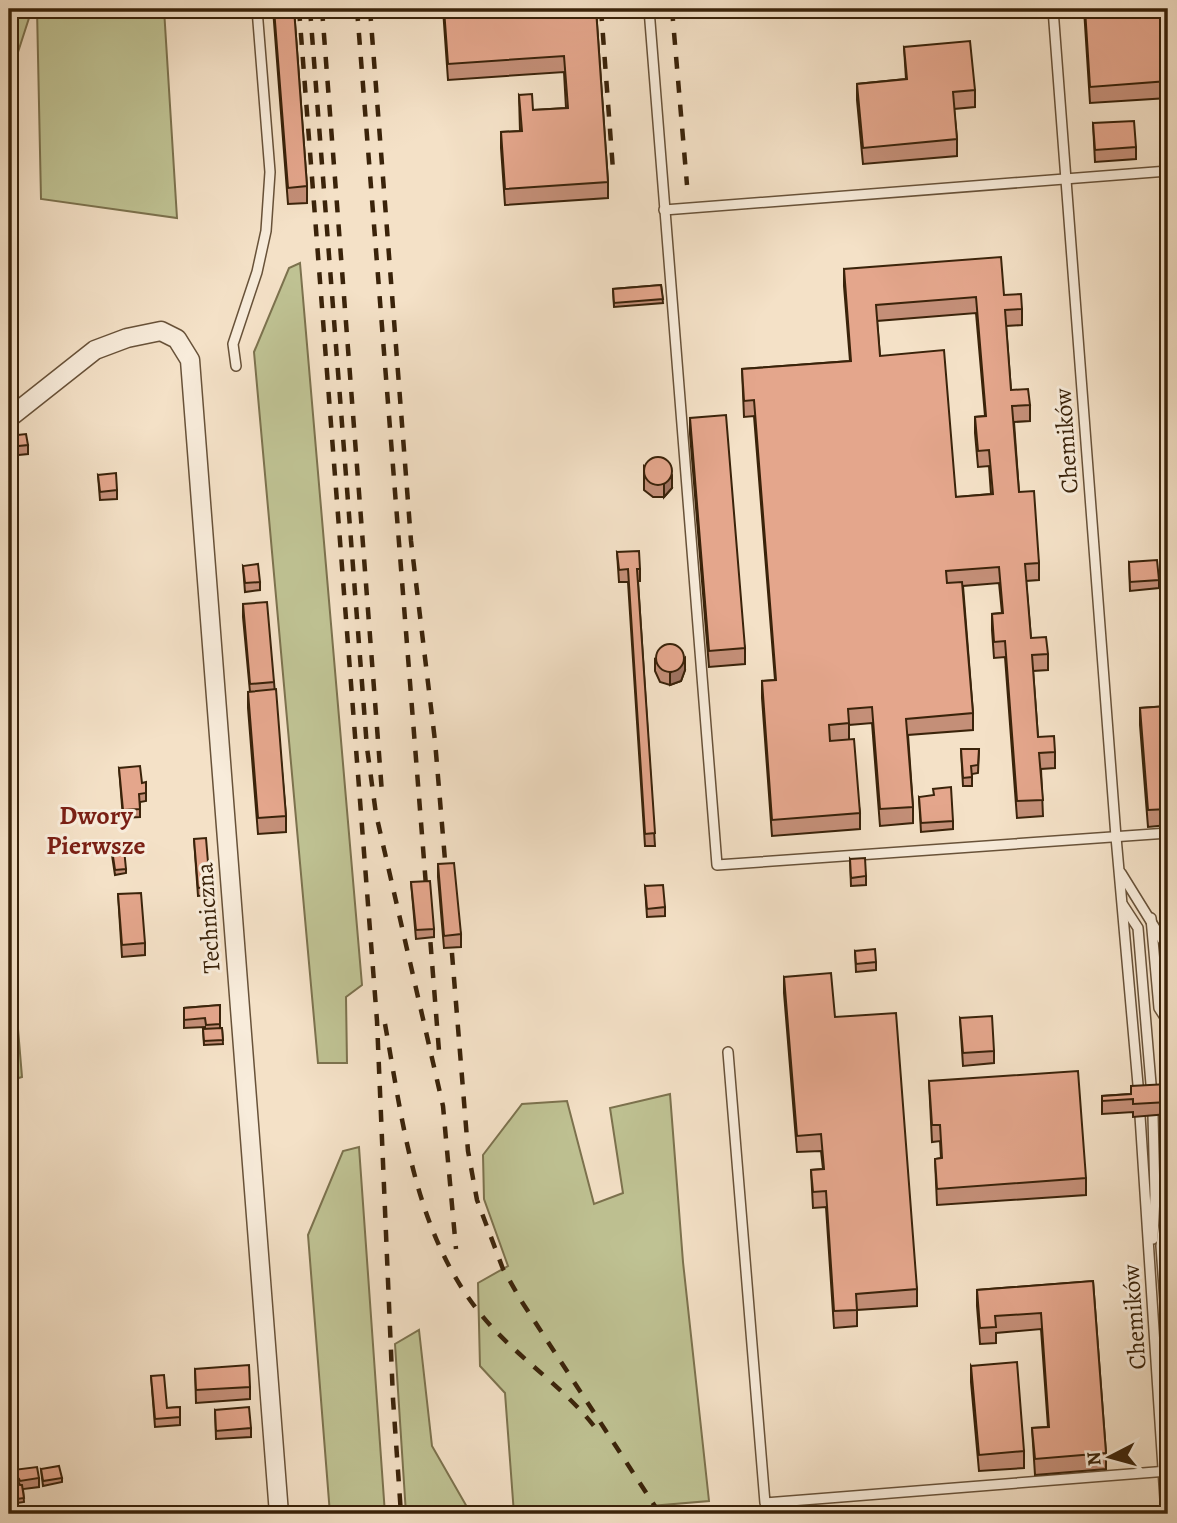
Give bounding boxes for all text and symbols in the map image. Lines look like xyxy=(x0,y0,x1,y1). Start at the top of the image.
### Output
street label: Chemików xyxy=(1046,387,1086,495)
district label: Dwory Pierwsze xyxy=(46,798,146,863)
street label: Techniczna xyxy=(188,861,228,974)
street label: Chemików xyxy=(1114,1263,1154,1371)
north arrow xyxy=(1076,1422,1146,1492)
text: N xyxy=(1080,1450,1108,1467)

